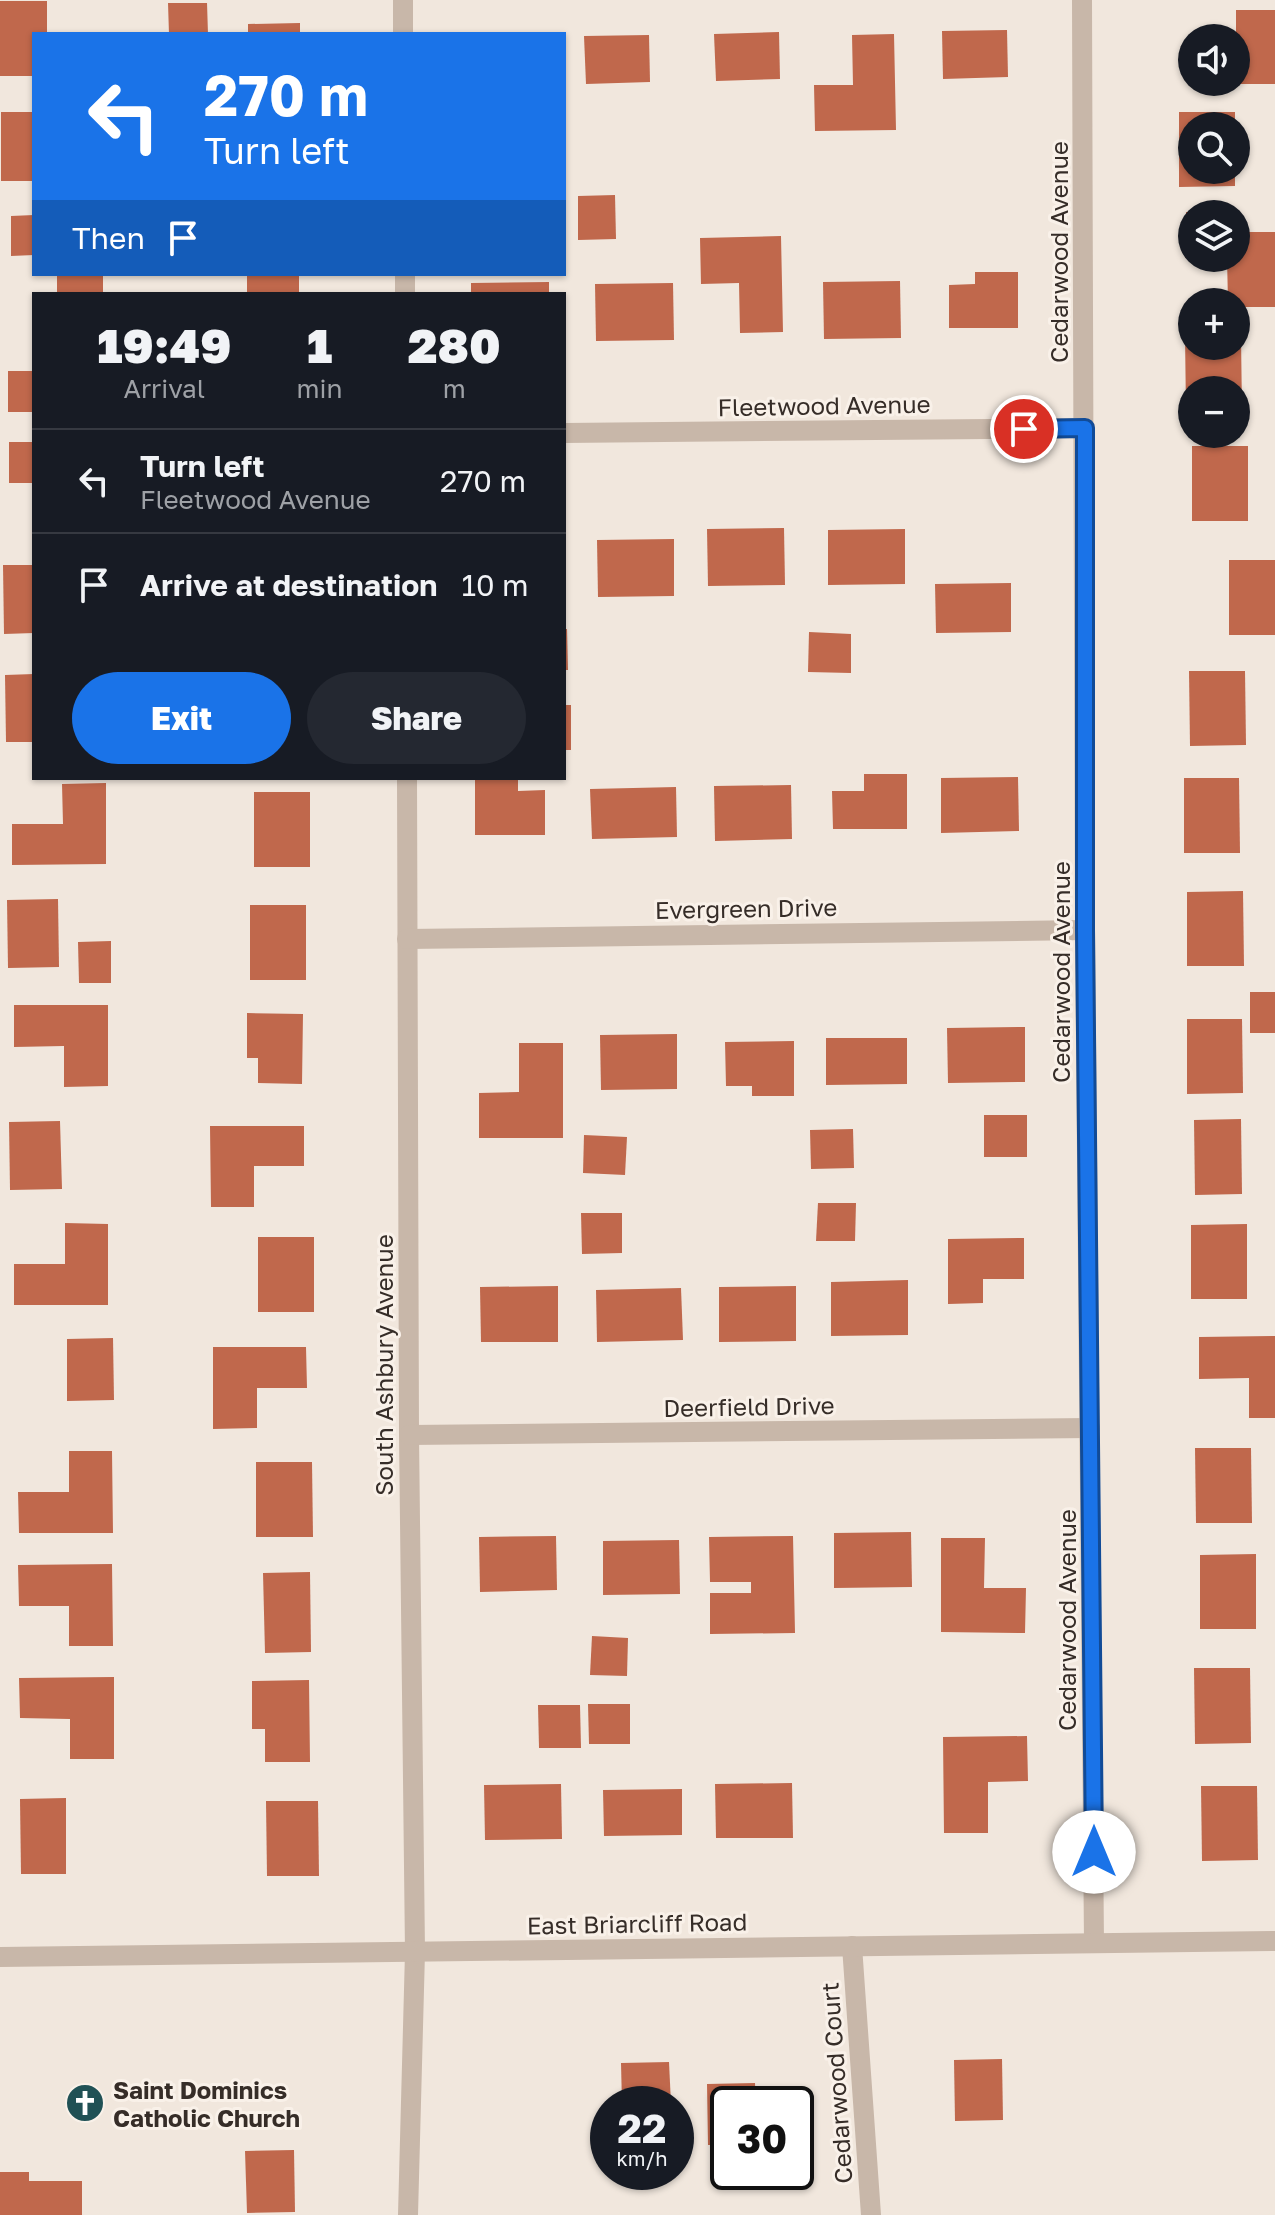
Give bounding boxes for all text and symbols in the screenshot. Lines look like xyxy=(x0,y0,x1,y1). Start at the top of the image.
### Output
map controls xyxy=(1178,24,1250,448)
button: sound xyxy=(1178,24,1250,96)
text: 270 m xyxy=(204,61,368,128)
icon: left xyxy=(72,64,176,168)
button: search xyxy=(1178,112,1250,184)
text: Turn left xyxy=(204,129,350,172)
street label: Cedarwood Avenue xyxy=(1044,141,1073,363)
button: layers xyxy=(1178,200,1250,272)
icon: arrive xyxy=(161,216,205,260)
text: Then xyxy=(72,220,145,256)
button: + xyxy=(1178,288,1250,360)
text: 19:49 xyxy=(97,316,231,374)
text: 1 xyxy=(307,316,332,374)
text: 280 xyxy=(408,316,501,374)
text: Arrival xyxy=(124,373,205,404)
text: min xyxy=(297,373,343,404)
text: m xyxy=(443,373,466,404)
button: − xyxy=(1178,376,1250,448)
street label: Fleetwood Avenue xyxy=(717,389,931,421)
pin xyxy=(990,395,1058,463)
icon: arrive xyxy=(1002,407,1046,451)
text: Turn left xyxy=(140,448,265,484)
icon: left xyxy=(72,459,116,503)
text: 270 m xyxy=(440,463,526,499)
text: Fleetwood Avenue xyxy=(140,484,371,515)
icon: arrive xyxy=(72,563,116,607)
text: Arrive at destination xyxy=(140,567,437,603)
text: 10 m xyxy=(461,567,529,603)
button: Exit xyxy=(72,672,291,764)
button: Share xyxy=(307,672,526,764)
street label: Cedarwood Avenue xyxy=(1046,861,1075,1083)
street label: Evergreen Drive xyxy=(655,892,837,924)
street label: South Ashbury Avenue xyxy=(369,1234,398,1496)
street label: Deerfield Drive xyxy=(663,1390,835,1422)
street label: Cedarwood Avenue xyxy=(1052,1509,1081,1731)
position arrow xyxy=(1052,1810,1136,1894)
street label: East Briarcliff Road xyxy=(526,1907,748,1939)
street label: Cedarwood Court xyxy=(814,1981,858,2185)
place label: Saint Dominics Catholic Church xyxy=(113,2075,300,2132)
church icon: Saint Dominics Catholic Church xyxy=(64,2082,106,2124)
speed limit sign: 30 xyxy=(710,2086,814,2190)
text: 22 xyxy=(618,2104,666,2152)
text: km/h xyxy=(617,2146,667,2170)

